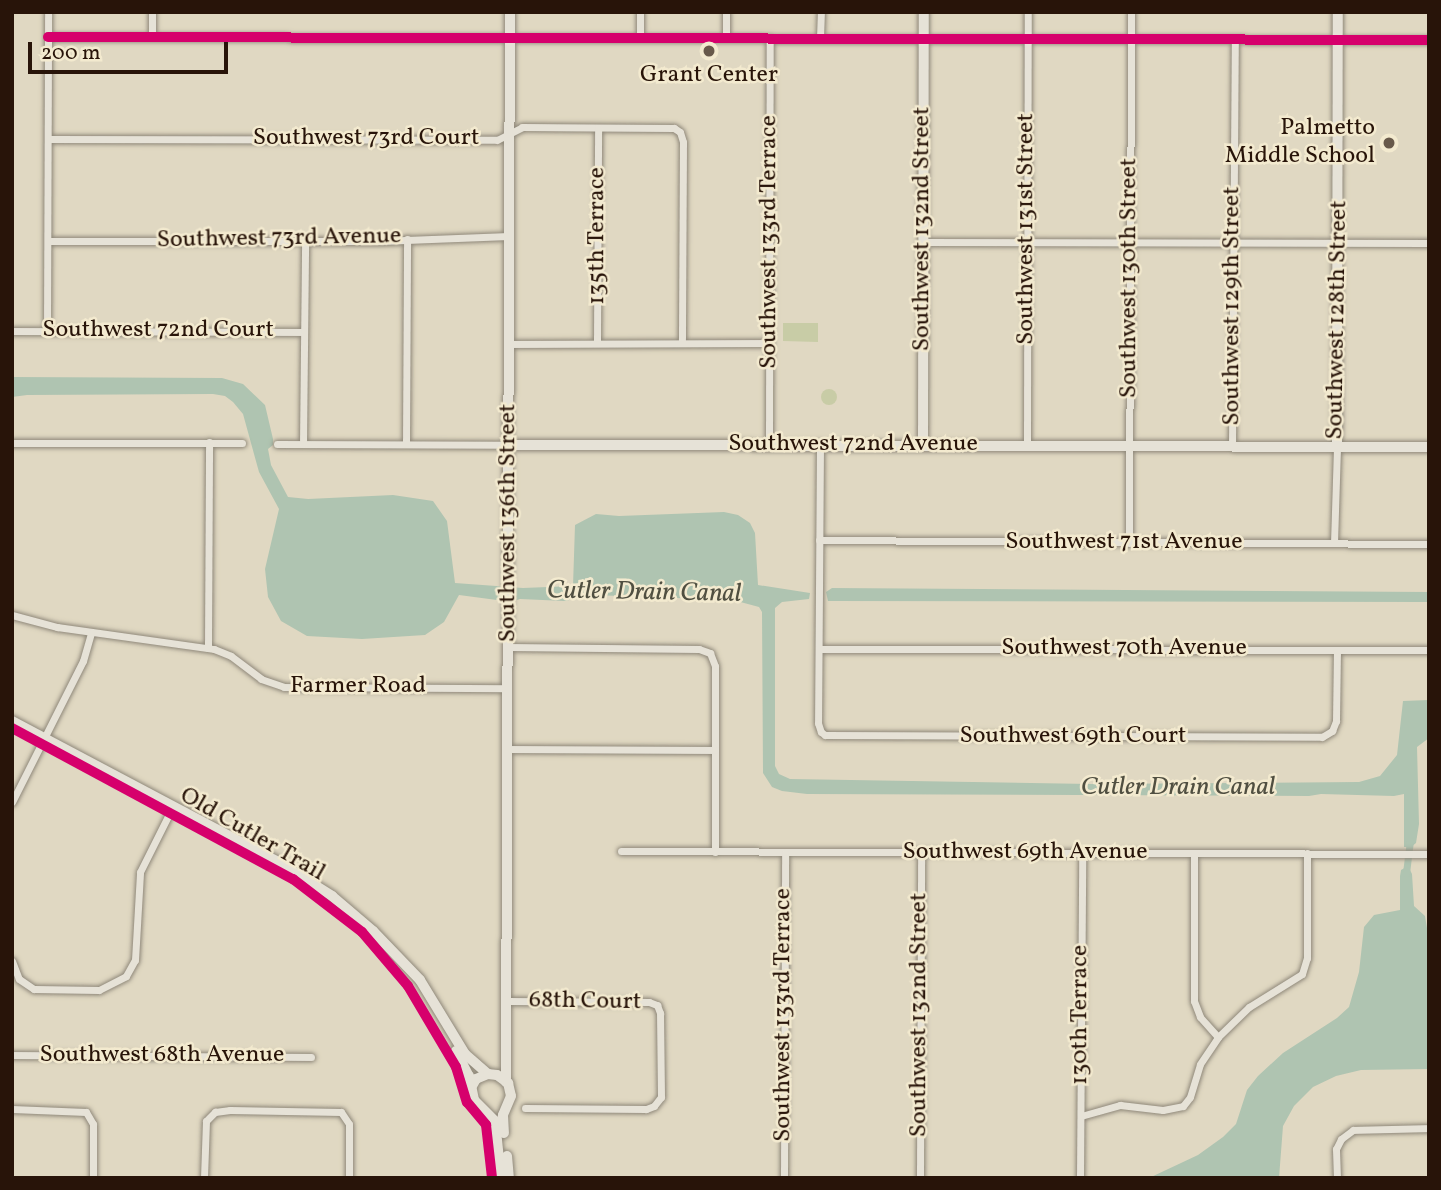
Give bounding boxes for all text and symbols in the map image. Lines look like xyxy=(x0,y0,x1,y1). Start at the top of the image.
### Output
scale bar xyxy=(32,28,231,72)
text: 200 m xyxy=(41,39,101,68)
marker: Grant Center xyxy=(701,43,717,59)
place label: Grant Center xyxy=(640,62,778,90)
street label: Southwest 132nd Street xyxy=(909,107,937,351)
street label: Southwest 131st Street xyxy=(1013,113,1041,345)
street label: Southwest 133rd Terrace xyxy=(756,115,784,369)
place label: Palmetto Middle School xyxy=(1225,115,1375,171)
street label: Southwest 73rd Court xyxy=(253,125,479,153)
marker: Palmetto Middle School xyxy=(1381,135,1397,151)
street label: Southwest 130th Street xyxy=(1116,158,1144,398)
street label: 135th Terrace xyxy=(584,167,612,305)
street label: Southwest 129th Street xyxy=(1219,186,1247,426)
street label: Southwest 128th Street xyxy=(1322,200,1354,440)
street label: Southwest 73rd Avenue xyxy=(156,222,402,256)
street label: Southwest 72nd Court xyxy=(42,317,274,345)
street label: Southwest 136th Street xyxy=(495,404,523,642)
street label: Southwest 72nd Avenue xyxy=(728,431,978,459)
street label: Southwest 71st Avenue xyxy=(1005,529,1243,557)
water label: Cutler Drain Canal xyxy=(546,576,742,610)
street label: Southwest 70th Avenue xyxy=(1001,635,1247,663)
street label: Farmer Road xyxy=(290,673,426,701)
street label: Southwest 69th Court xyxy=(959,723,1187,751)
water label: Cutler Drain Canal xyxy=(1081,772,1275,804)
street label: Old Cutler Trail xyxy=(174,782,330,888)
street label: Southwest 69th Avenue xyxy=(902,839,1148,867)
street label: Southwest 133rd Terrace xyxy=(770,888,798,1142)
street label: Southwest 132nd Street xyxy=(906,893,934,1137)
street label: 130th Terrace xyxy=(1067,945,1095,1085)
street label: 68th Court xyxy=(529,987,641,1017)
street label: Southwest 68th Avenue xyxy=(40,1042,284,1070)

